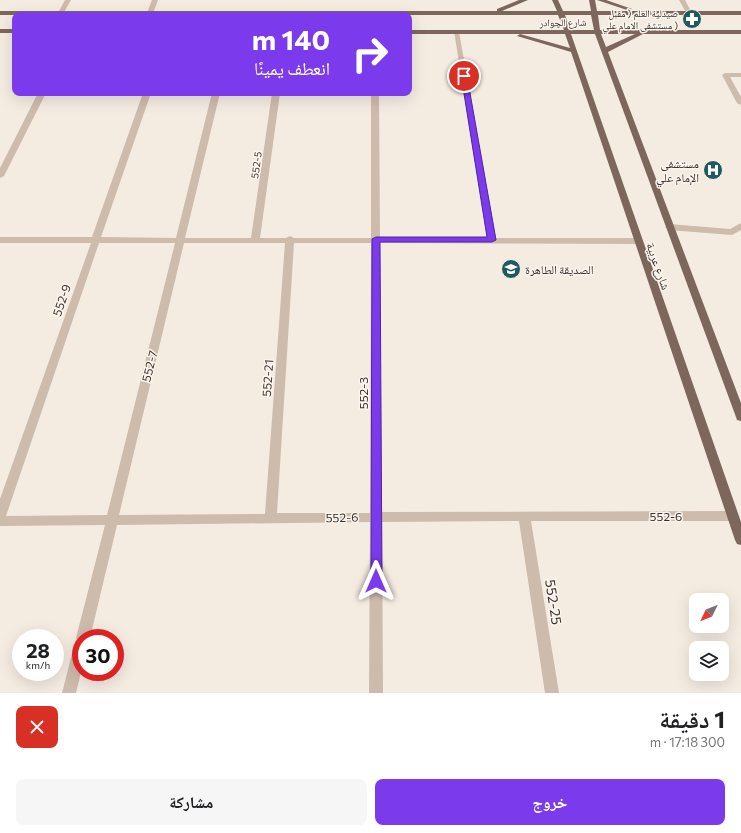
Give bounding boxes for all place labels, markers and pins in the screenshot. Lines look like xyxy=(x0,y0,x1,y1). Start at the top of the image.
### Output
place label: صيدلية العلم ( مقبل مستشفى الامام علي ) xyxy=(602,7,678,34)
pharmacy icon: صيدلية العلم ( مقبل مستشفى الامام علي ) xyxy=(681,8,703,30)
pin xyxy=(447,59,481,93)
place label: مستشفى الإمام علي xyxy=(656,156,699,188)
hospital icon: مستشفى الإمام علي xyxy=(702,159,724,181)
school or university icon: الصديقة الطاهرة xyxy=(500,258,522,280)
place label: الصديقة الطاهرة xyxy=(525,262,594,277)

